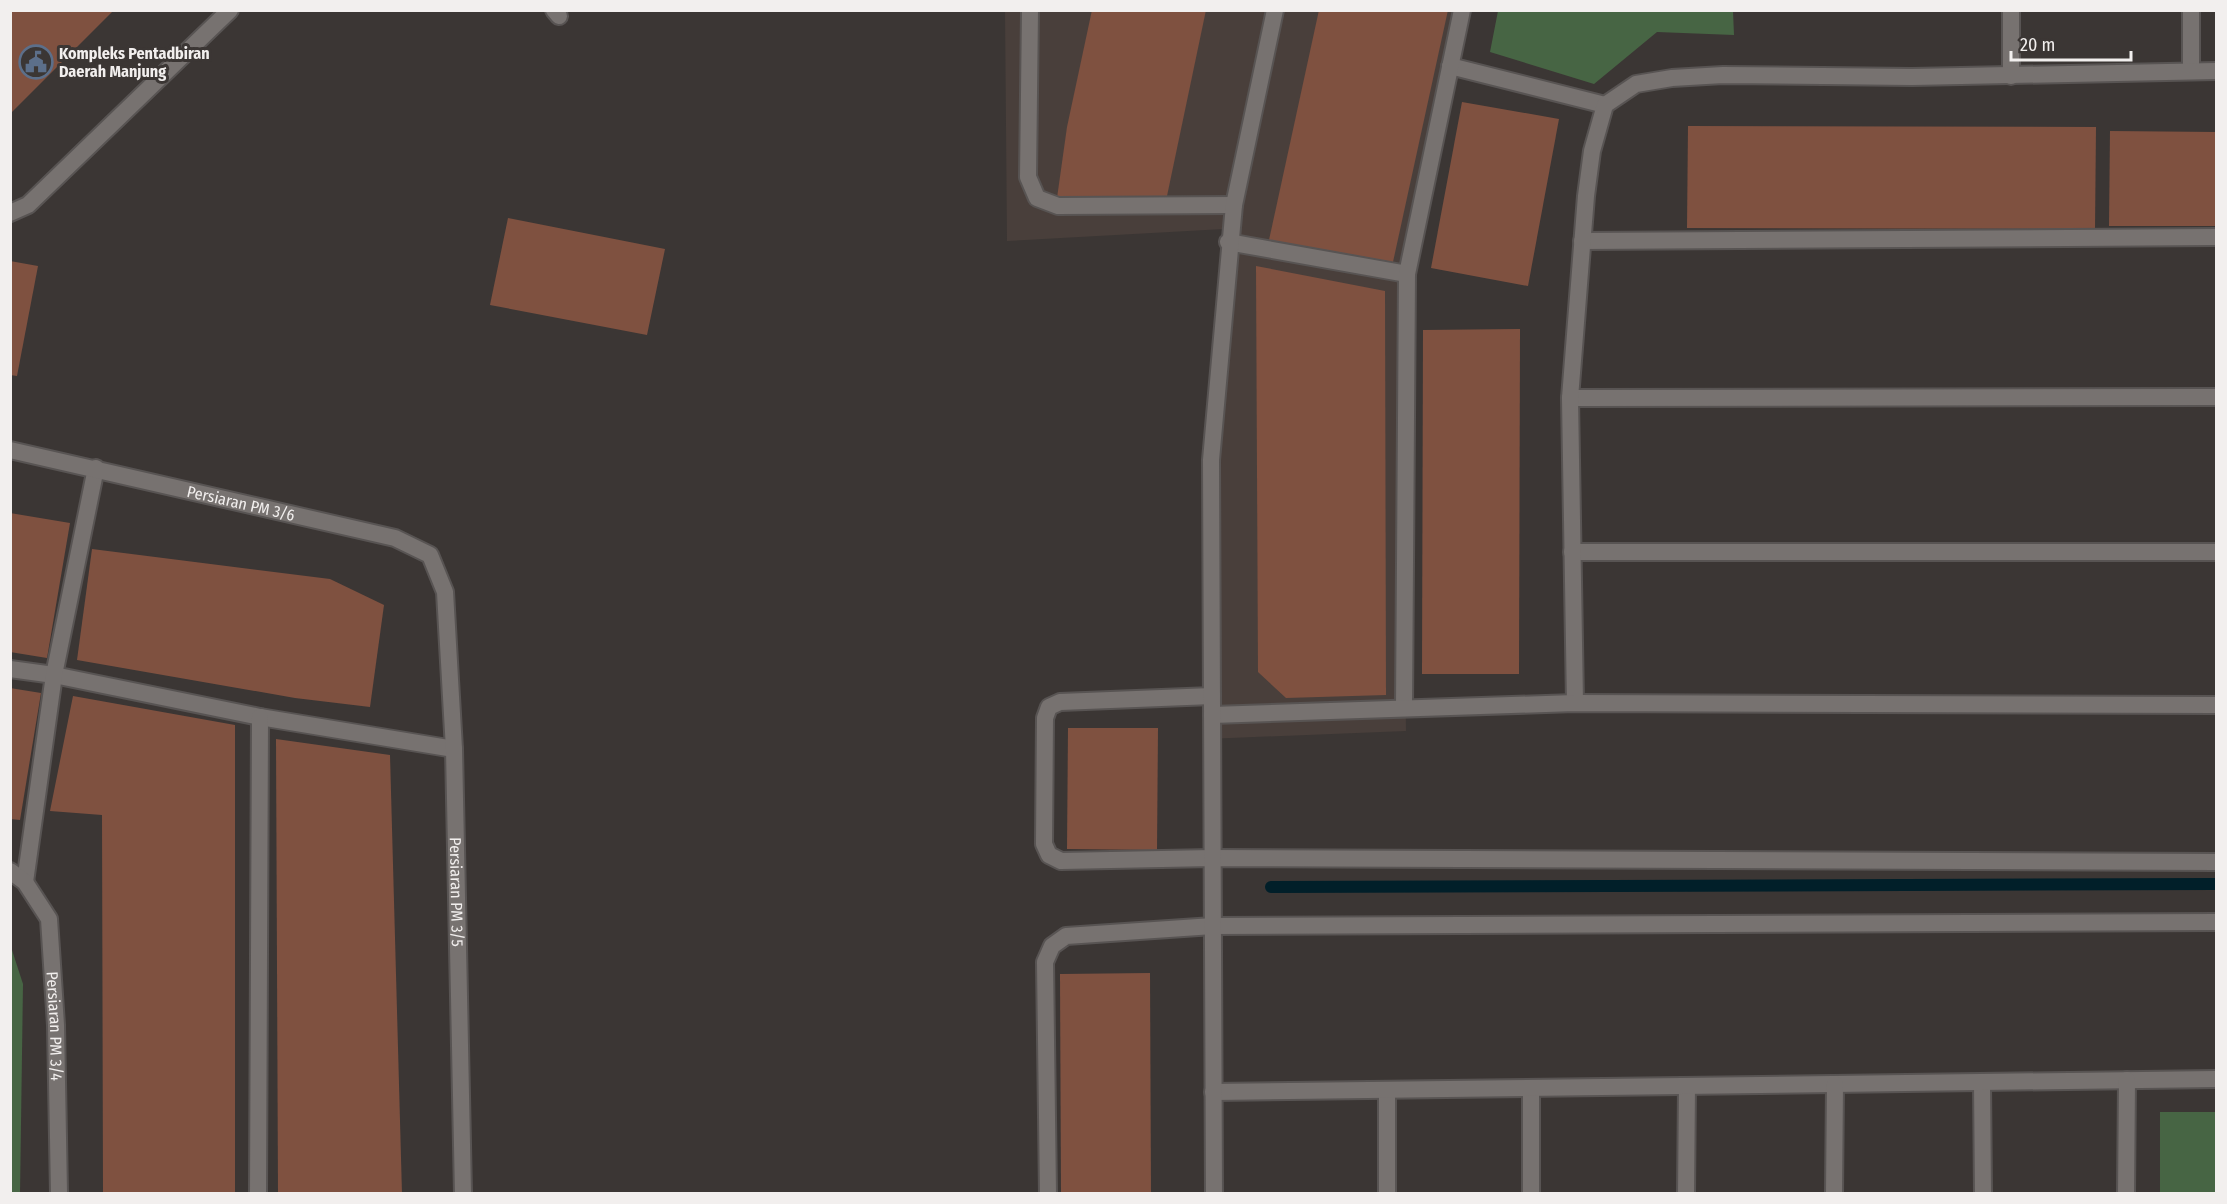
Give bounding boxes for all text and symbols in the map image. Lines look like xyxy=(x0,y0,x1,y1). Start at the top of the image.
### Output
scale bar xyxy=(2011,24,2131,62)
text: 20 m xyxy=(2020,34,2055,56)
public building icon: Kompleks Pentadbiran Daerah Manjung xyxy=(18,44,54,80)
place label: Kompleks Pentadbiran Daerah Manjung xyxy=(59,44,210,81)
street label: Persiaran PM 3/6 xyxy=(185,481,297,524)
street label: Persiaran PM 3/5 xyxy=(446,837,467,947)
street label: Persiaran PM 3/4 xyxy=(43,971,66,1081)

